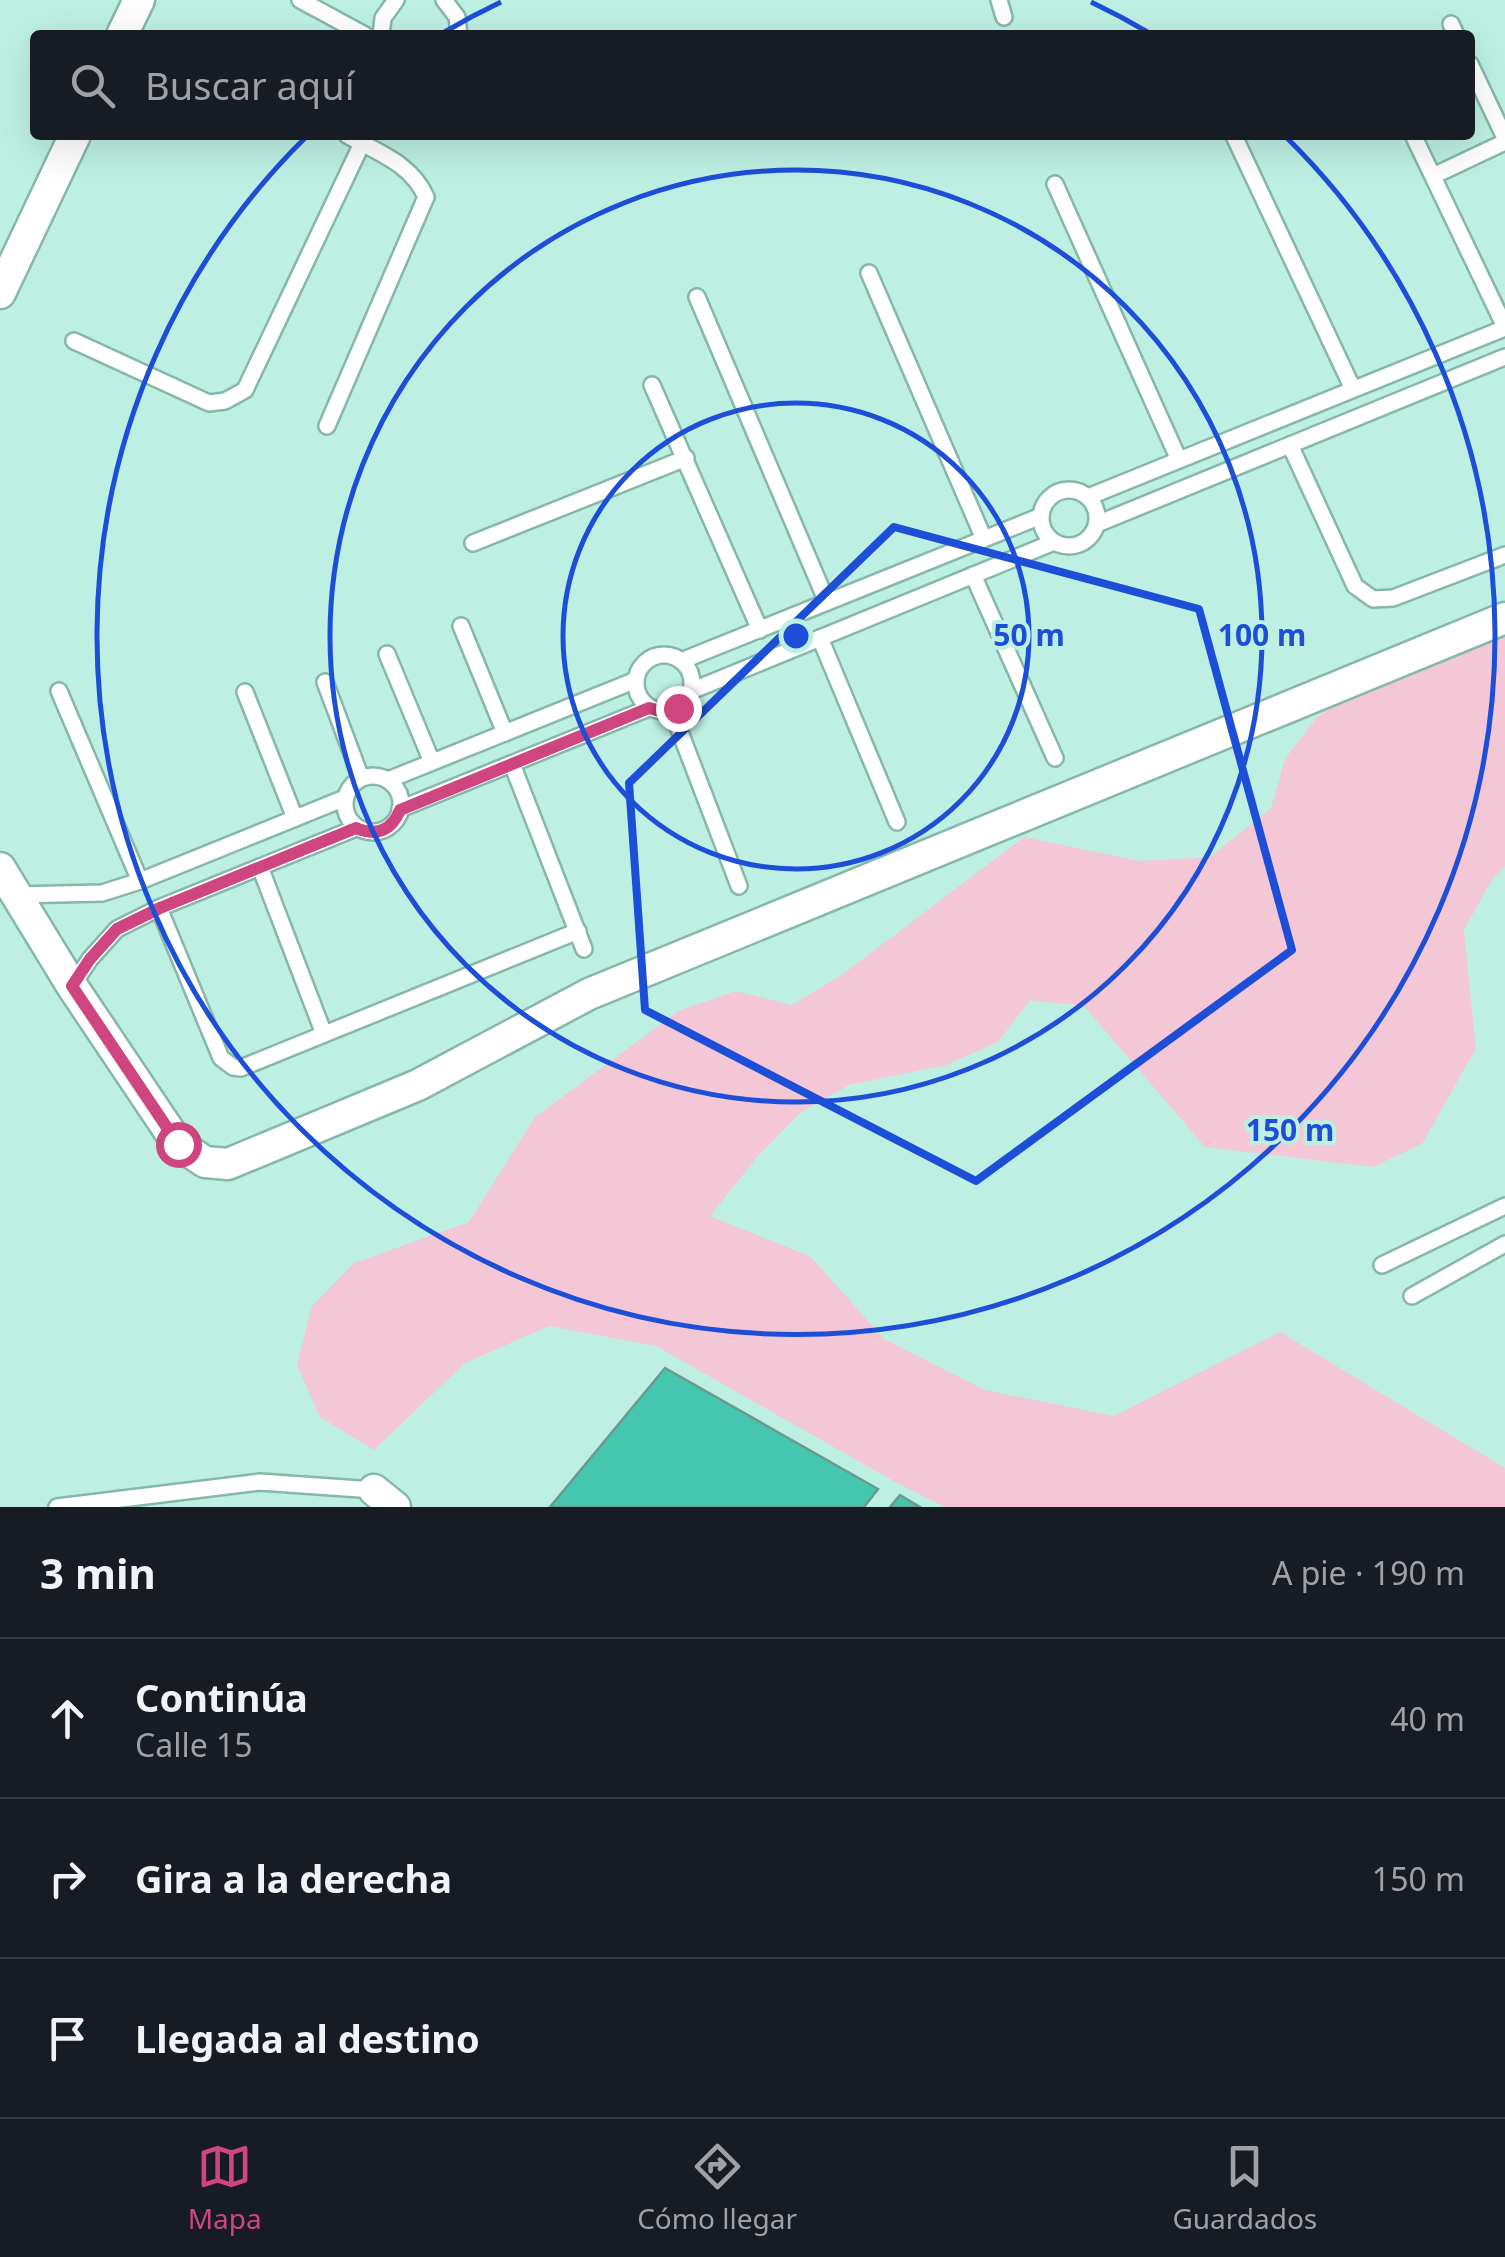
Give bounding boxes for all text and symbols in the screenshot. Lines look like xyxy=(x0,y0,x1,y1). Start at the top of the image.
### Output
search box xyxy=(30,30,1475,140)
icon: search xyxy=(65,58,120,113)
text: Buscar aquí xyxy=(145,59,355,111)
text: 50 m xyxy=(993,614,1065,655)
text: 100 m xyxy=(1218,614,1306,655)
centre of rings xyxy=(778,618,814,654)
route end xyxy=(656,686,702,732)
text: 150 m xyxy=(1246,1109,1334,1150)
route start xyxy=(156,1122,202,1168)
text: 3 min xyxy=(40,1544,156,1601)
text: A pie · 190 m xyxy=(1272,1551,1465,1594)
text: Continúa xyxy=(135,1671,308,1723)
icon: ahead xyxy=(40,1691,95,1746)
text: 40 m xyxy=(1390,1697,1465,1740)
text: Calle 15 xyxy=(135,1723,253,1766)
icon: right xyxy=(40,1851,95,1906)
text: Gira a la derecha xyxy=(135,1852,452,1904)
text: 150 m xyxy=(1372,1857,1465,1900)
icon: arrive xyxy=(40,2011,95,2066)
text: Llegada al destino xyxy=(135,2012,480,2064)
tab: Mapa xyxy=(188,2139,262,2237)
tab: Cómo llegar xyxy=(637,2139,797,2237)
tab: Guardados xyxy=(1172,2139,1317,2237)

